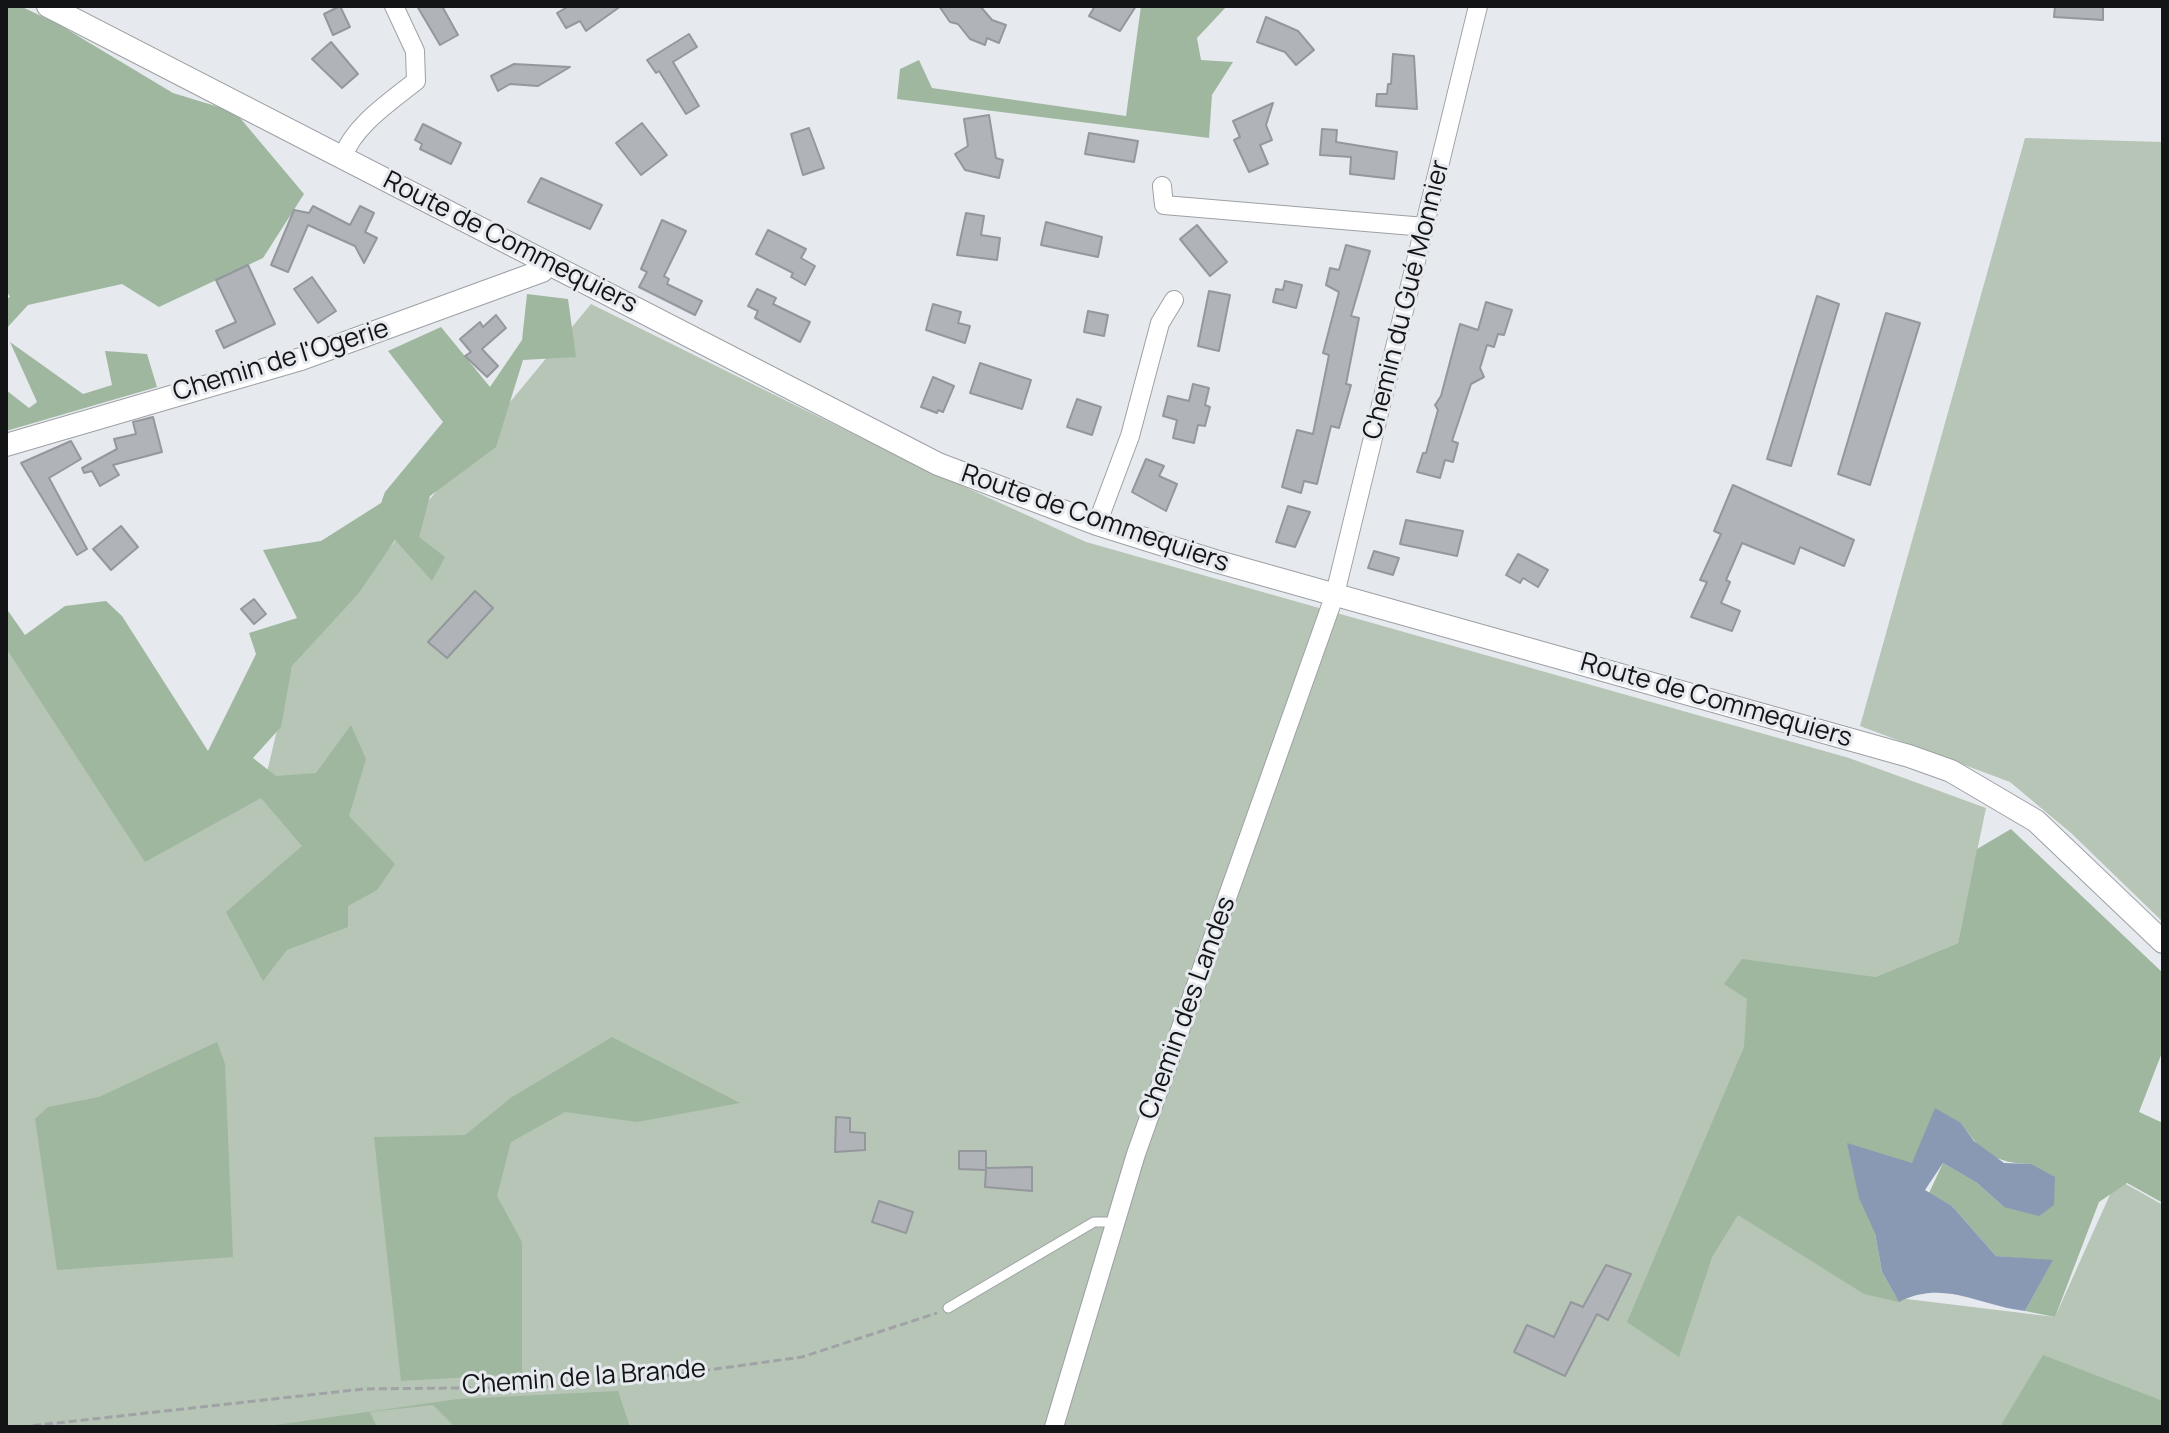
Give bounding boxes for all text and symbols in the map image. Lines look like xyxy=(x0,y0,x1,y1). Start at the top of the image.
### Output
street label: Chemin du Gué Monnier xyxy=(1357,157,1457,443)
street label: Route de Commequiers xyxy=(378,165,642,321)
street label: Chemin de l'Ogerie xyxy=(169,313,393,409)
street label: Route de Commequiers xyxy=(957,458,1233,580)
street label: Route de Commequiers xyxy=(1577,647,1855,755)
street label: Chemin des Landes xyxy=(1133,893,1243,1123)
street label: Chemin de la Brande xyxy=(461,1354,707,1402)

